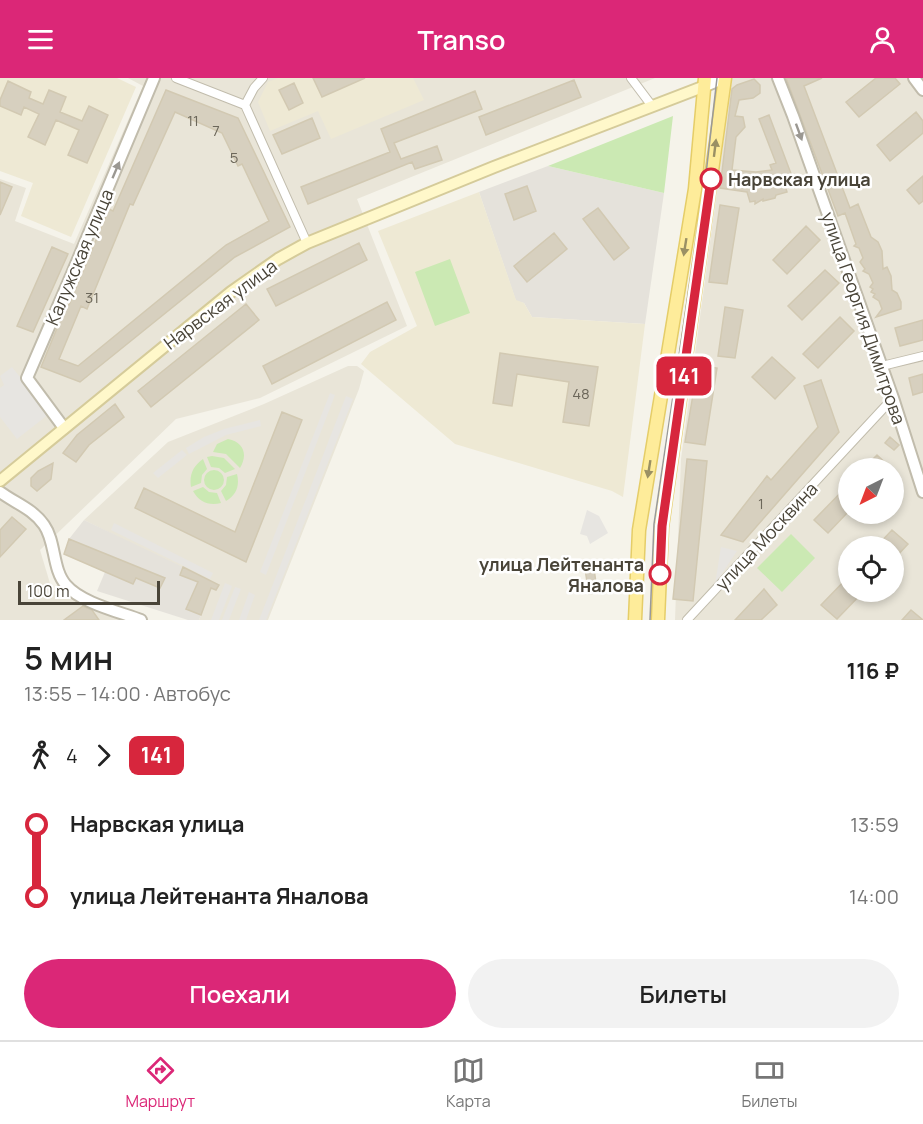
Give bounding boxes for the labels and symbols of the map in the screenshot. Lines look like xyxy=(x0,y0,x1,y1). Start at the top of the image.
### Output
house number: 11 xyxy=(187,110,199,131)
house number: 7 xyxy=(212,120,220,141)
one-way arrow xyxy=(794,124,804,142)
one-way arrow xyxy=(710,138,720,157)
house number: 5 xyxy=(230,147,238,168)
one-way arrow xyxy=(111,160,121,178)
place label: Нарвская улица xyxy=(728,167,871,191)
marker: Нарвская улица xyxy=(700,168,722,190)
street label: Калужская улица xyxy=(39,185,119,329)
street label: улица Георгия Димитрова xyxy=(816,209,912,427)
one-way arrow xyxy=(680,238,689,257)
street label: Нарвская улица xyxy=(159,254,281,354)
house number: 31 xyxy=(85,287,99,308)
line badge: 141 xyxy=(650,356,718,396)
house number: 48 xyxy=(572,383,590,404)
north arrow xyxy=(838,458,904,524)
one-way arrow xyxy=(644,460,653,479)
street label: улица Москвина xyxy=(710,477,822,595)
house number: 1 xyxy=(758,493,764,514)
place label: улица Лейтенанта Яналова xyxy=(479,552,644,597)
marker: улица Лейтенанта Яналова xyxy=(649,563,671,585)
scale bar xyxy=(18,578,160,606)

